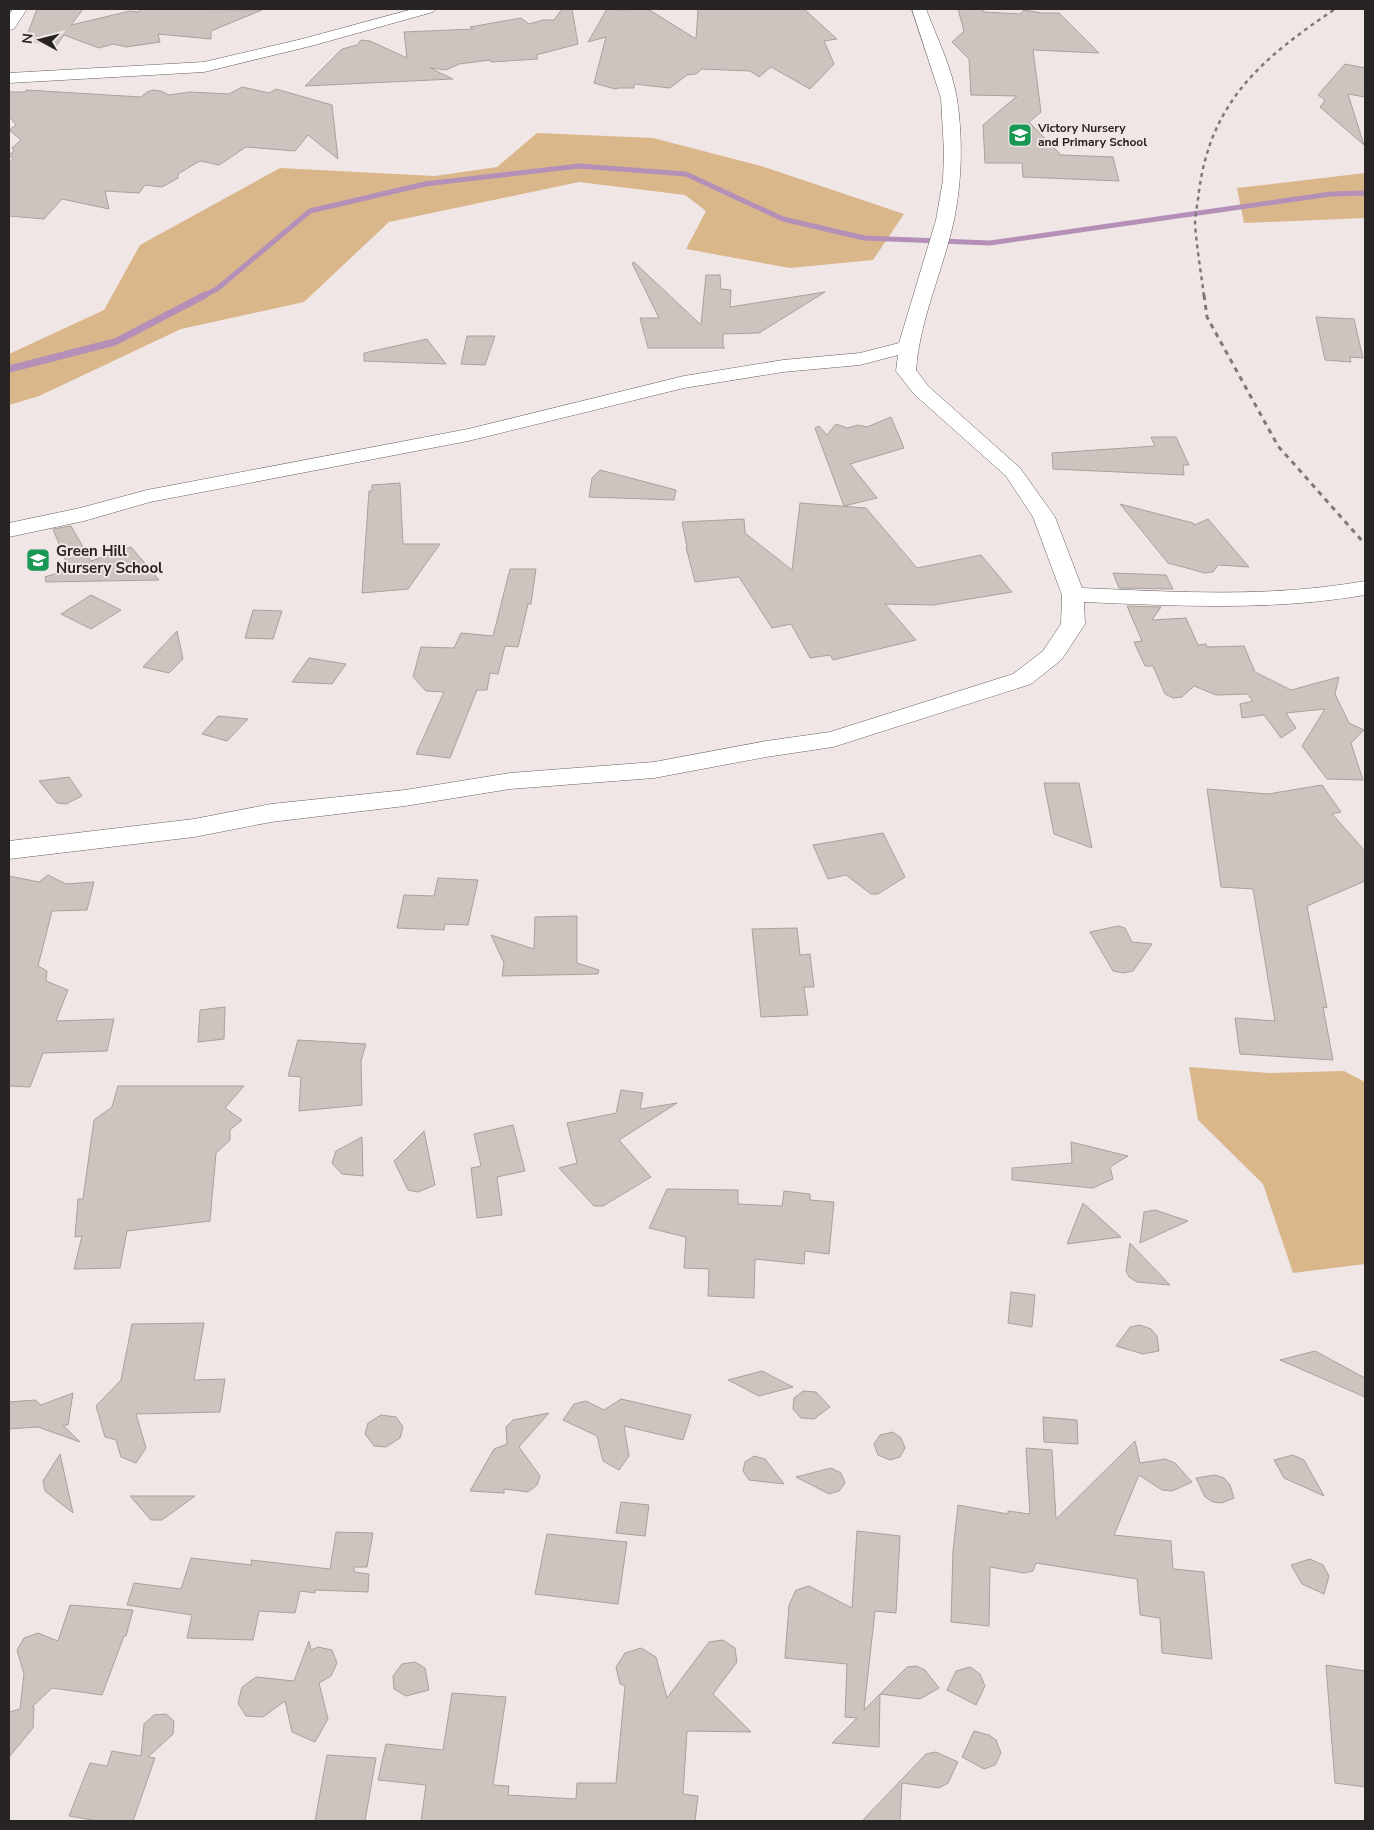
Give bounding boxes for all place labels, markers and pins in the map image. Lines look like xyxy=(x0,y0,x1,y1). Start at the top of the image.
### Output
place label: Victory Nursery and Primary School xyxy=(1037,120,1147,150)
school or university icon: Victory Nursery and Primary School xyxy=(1007,122,1033,148)
place label: Green Hill Nursery School xyxy=(56,541,163,578)
school or university icon: Green Hill Nursery School xyxy=(25,547,51,573)

